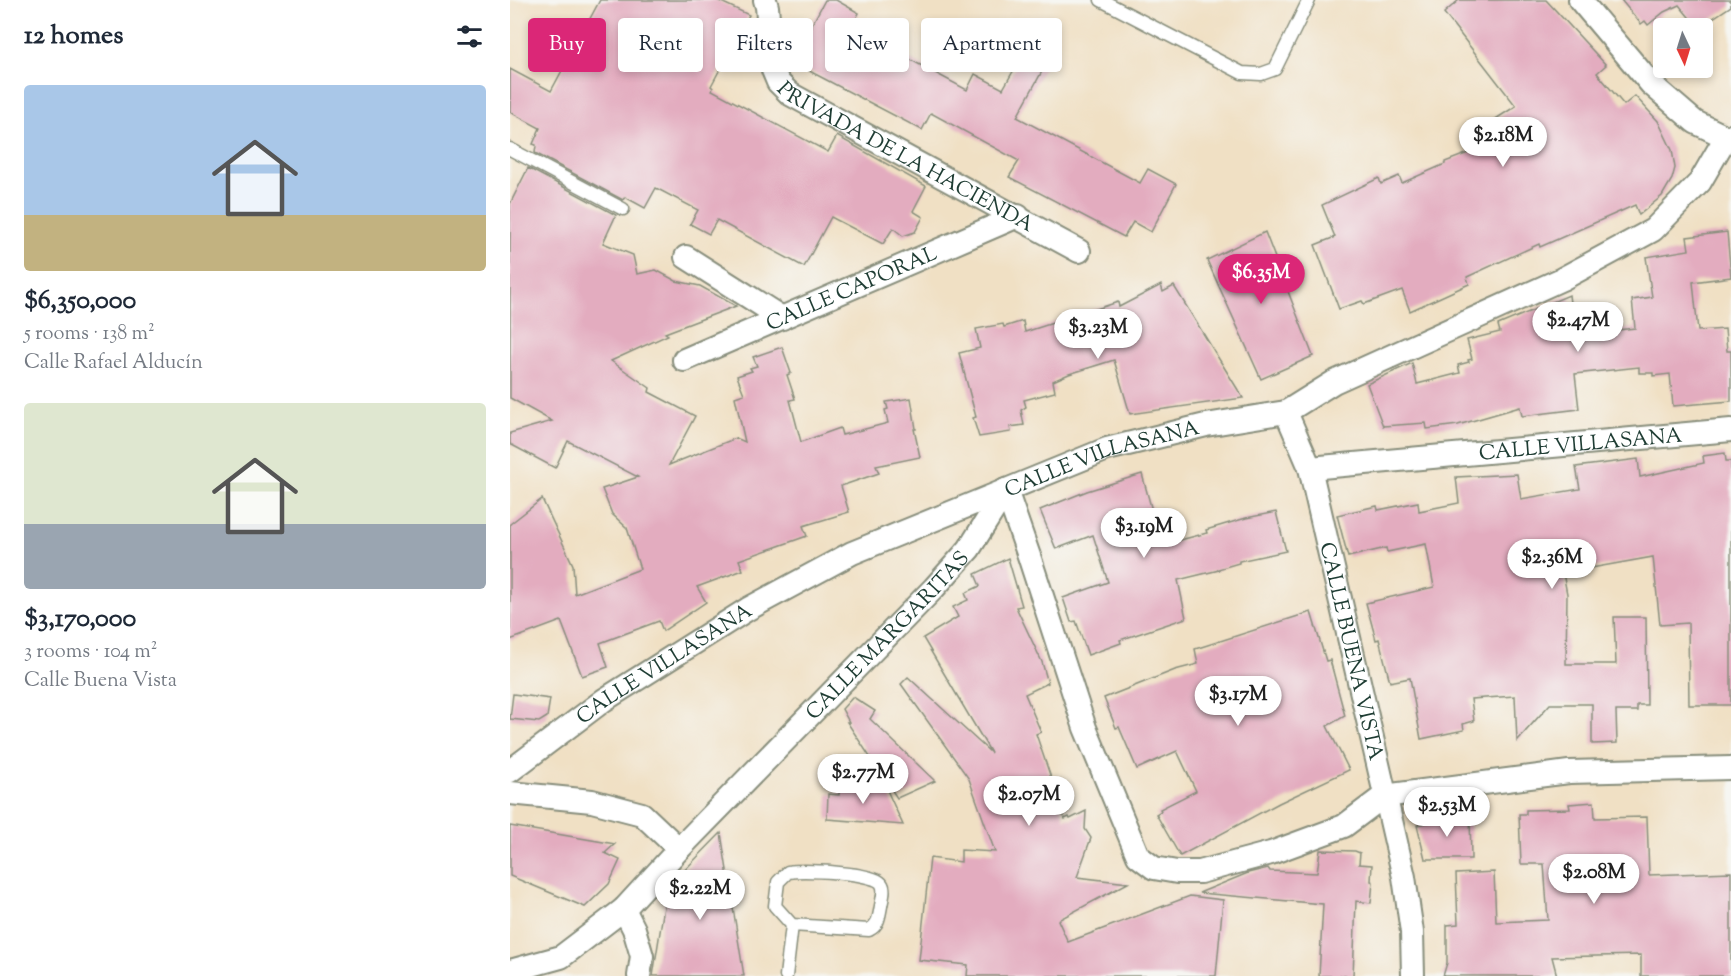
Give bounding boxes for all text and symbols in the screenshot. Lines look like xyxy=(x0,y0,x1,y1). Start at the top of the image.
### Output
text: 12 homes xyxy=(24,18,123,55)
chip: Buy xyxy=(528,18,606,72)
chip: Rent xyxy=(618,18,703,72)
chip: Filters xyxy=(715,18,813,72)
chip: New xyxy=(825,18,909,72)
chip: Apartment xyxy=(921,18,1062,72)
north arrow xyxy=(1653,18,1713,78)
map controls xyxy=(1653,18,1713,78)
icon: filters xyxy=(453,20,486,53)
street label: PRIVADA DE LA HACIENDA xyxy=(769,76,1039,241)
pin: $2.18M xyxy=(1454,117,1552,168)
text: $2.18M xyxy=(1473,122,1533,151)
icon: home xyxy=(201,124,309,232)
street label: CALLE CAPORAL xyxy=(762,240,942,340)
pin: $6.35M xyxy=(1212,254,1310,305)
text: $6.35M xyxy=(1232,259,1290,288)
text: $6,350,000 xyxy=(24,283,136,320)
pin: $2.47M xyxy=(1529,302,1627,353)
text: $2.47M xyxy=(1546,307,1610,336)
pin: $3.23M xyxy=(1049,309,1147,360)
text: $3.23M xyxy=(1068,314,1128,343)
text: 5 rooms · 138 m² xyxy=(24,320,155,349)
text: Calle Rafael Alducín xyxy=(24,349,203,378)
street label: CALLE VILLASANA xyxy=(1001,414,1203,506)
street label: CALLE VILLASANA xyxy=(1478,421,1684,470)
icon: home xyxy=(201,442,309,550)
pin: $3.19M xyxy=(1095,508,1193,559)
text: $3.19M xyxy=(1115,513,1173,542)
pin: $2.36M xyxy=(1503,539,1601,590)
street label: CALLE BUENA VISTA xyxy=(1311,540,1390,764)
text: $2.36M xyxy=(1521,544,1583,573)
street label: CALLE MARGARITAS xyxy=(800,545,977,728)
street label: CALLE VILLASANA xyxy=(571,597,759,733)
text: $3,170,000 xyxy=(24,601,136,638)
text: 3 rooms · 104 m² xyxy=(24,638,158,667)
text: Calle Buena Vista xyxy=(24,667,177,696)
pin: $3.17M xyxy=(1189,676,1287,727)
text: $3.17M xyxy=(1209,681,1267,710)
pin: $2.77M xyxy=(814,754,912,805)
text: $2.77M xyxy=(831,759,895,788)
pin: $2.07M xyxy=(980,776,1078,827)
text: $2.07M xyxy=(997,781,1061,810)
pin: $2.53M xyxy=(1398,787,1496,838)
text: $2.53M xyxy=(1418,792,1476,821)
pin: $2.08M xyxy=(1545,854,1643,905)
text: $2.08M xyxy=(1562,859,1626,888)
pin: $2.22M xyxy=(651,870,749,921)
text: $2.22M xyxy=(669,875,731,904)

